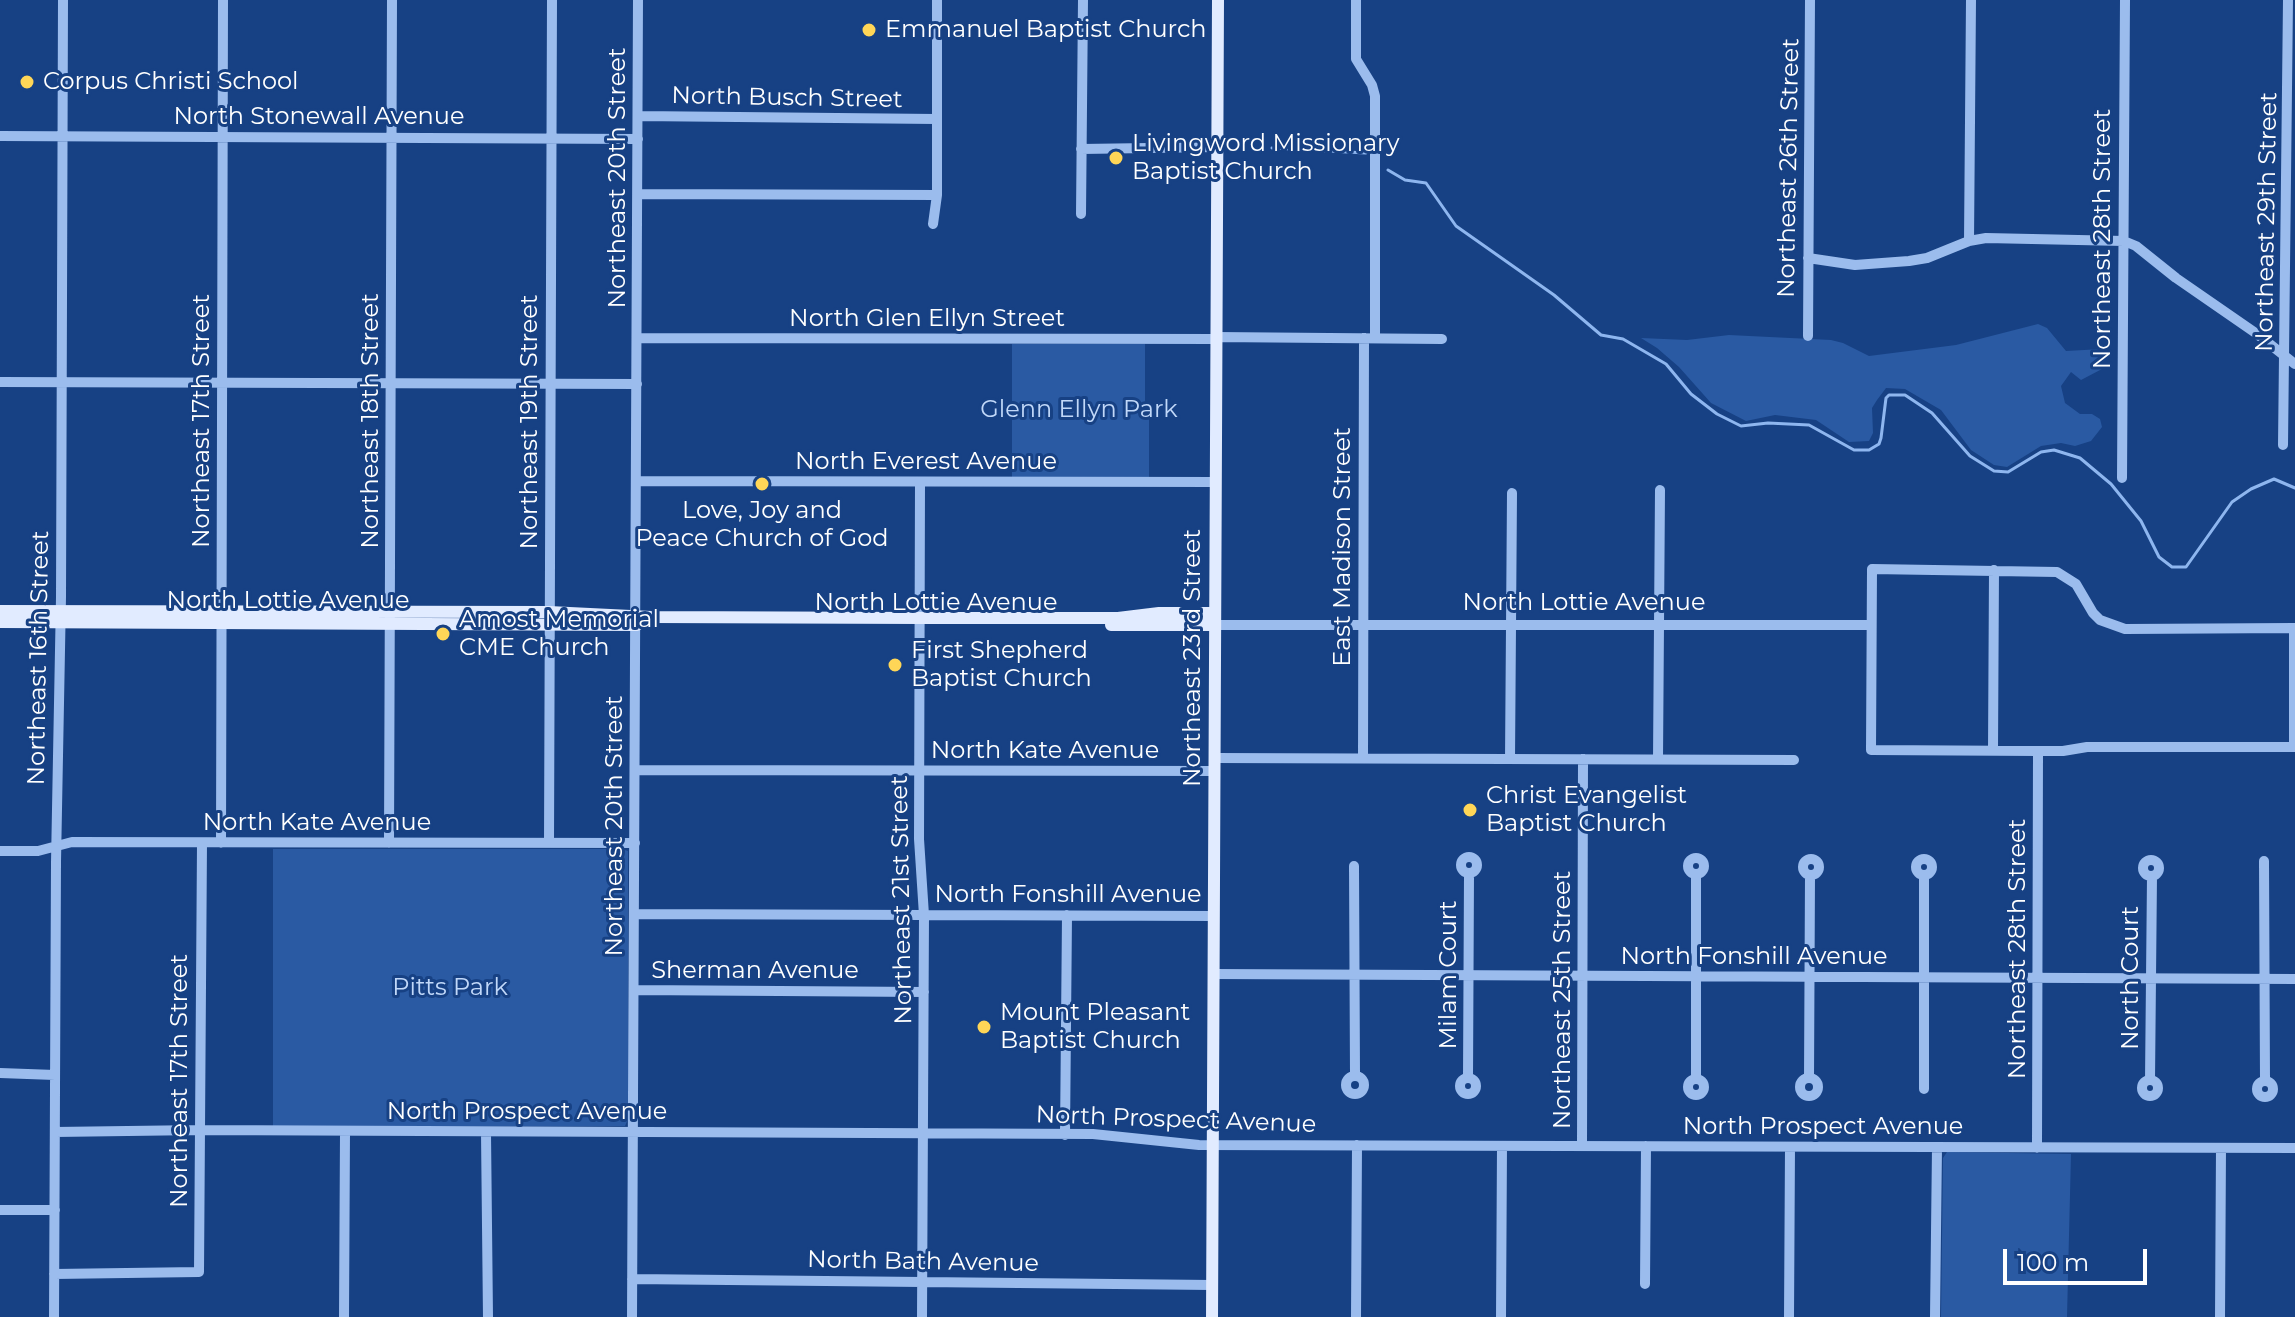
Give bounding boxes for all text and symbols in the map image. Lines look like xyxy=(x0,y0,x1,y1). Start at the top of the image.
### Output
place label: Emmanuel Baptist Church xyxy=(885,16,1206,44)
marker: Emmanuel Baptist Church xyxy=(860,21,878,39)
street label: Northeast 26th Street xyxy=(1772,38,1806,298)
street label: Northeast 20th Street xyxy=(604,47,632,309)
place label: Corpus Christi School xyxy=(43,68,299,96)
marker: Corpus Christi School xyxy=(18,73,36,91)
street label: North Busch Street xyxy=(671,82,903,114)
street label: Northeast 29th Street xyxy=(2250,92,2284,352)
street label: North Stonewall Avenue xyxy=(174,103,464,131)
street label: Northeast 28th Street xyxy=(2089,109,2117,369)
place label: Livingword Missionary Baptist Church xyxy=(1132,130,1400,186)
marker: Livingword Missionary Baptist Church xyxy=(1107,149,1125,167)
street label: Northeast 18th Street xyxy=(357,293,385,549)
street label: Northeast 17th Street xyxy=(188,294,216,548)
street label: Northeast 19th Street xyxy=(516,295,544,549)
street label: North Glen Ellyn Street xyxy=(789,305,1065,333)
park label: Glenn Ellyn Park xyxy=(980,396,1178,424)
street label: East Madison Street xyxy=(1329,427,1357,667)
street label: North Everest Avenue xyxy=(795,448,1057,476)
marker: Love, Joy and Peace Church of God xyxy=(753,475,771,493)
place label: Love, Joy and Peace Church of God xyxy=(635,497,889,553)
street label: Northeast 23rd Street xyxy=(1179,529,1207,787)
street label: Northeast 16th Street xyxy=(22,530,56,786)
street label: North Lottie Avenue xyxy=(167,587,409,615)
street label: North Lottie Avenue xyxy=(815,589,1057,617)
street label: North Lottie Avenue xyxy=(1463,589,1705,617)
place label: Amost Memorial CME Church xyxy=(459,606,659,662)
marker: Amost Memorial CME Church xyxy=(434,625,452,643)
place label: First Shepherd Baptist Church xyxy=(911,637,1092,693)
marker: First Shepherd Baptist Church xyxy=(886,656,904,674)
street label: Northeast 20th Street xyxy=(601,695,629,957)
street label: North Kate Avenue xyxy=(931,737,1159,765)
street label: Northeast 21st Street xyxy=(885,775,919,1025)
place label: Christ Evangelist Baptist Church xyxy=(1486,782,1687,838)
marker: Christ Evangelist Baptist Church xyxy=(1461,801,1479,819)
street label: North Kate Avenue xyxy=(203,809,431,837)
street label: Northeast 28th Street xyxy=(2004,819,2032,1079)
street label: Northeast 25th Street xyxy=(1549,871,1577,1129)
street label: North Fonshill Avenue xyxy=(934,881,1202,909)
street label: Milam Court xyxy=(1435,900,1463,1050)
street label: North Court xyxy=(2117,906,2145,1050)
street label: North Fonshill Avenue xyxy=(1620,943,1888,971)
street label: Northeast 17th Street xyxy=(166,954,194,1208)
street label: Sherman Avenue xyxy=(651,957,859,985)
park label: Pitts Park xyxy=(392,974,508,1002)
place label: Mount Pleasant Baptist Church xyxy=(1000,999,1190,1055)
marker: Mount Pleasant Baptist Church xyxy=(975,1018,993,1036)
street label: North Prospect Avenue xyxy=(387,1098,667,1126)
street label: North Prospect Avenue xyxy=(1035,1101,1317,1139)
street label: North Prospect Avenue xyxy=(1683,1113,1963,1141)
scale bar xyxy=(2007,1233,2151,1283)
street label: North Bath Avenue xyxy=(807,1246,1039,1278)
text: 100 m xyxy=(2017,1248,2089,1277)

